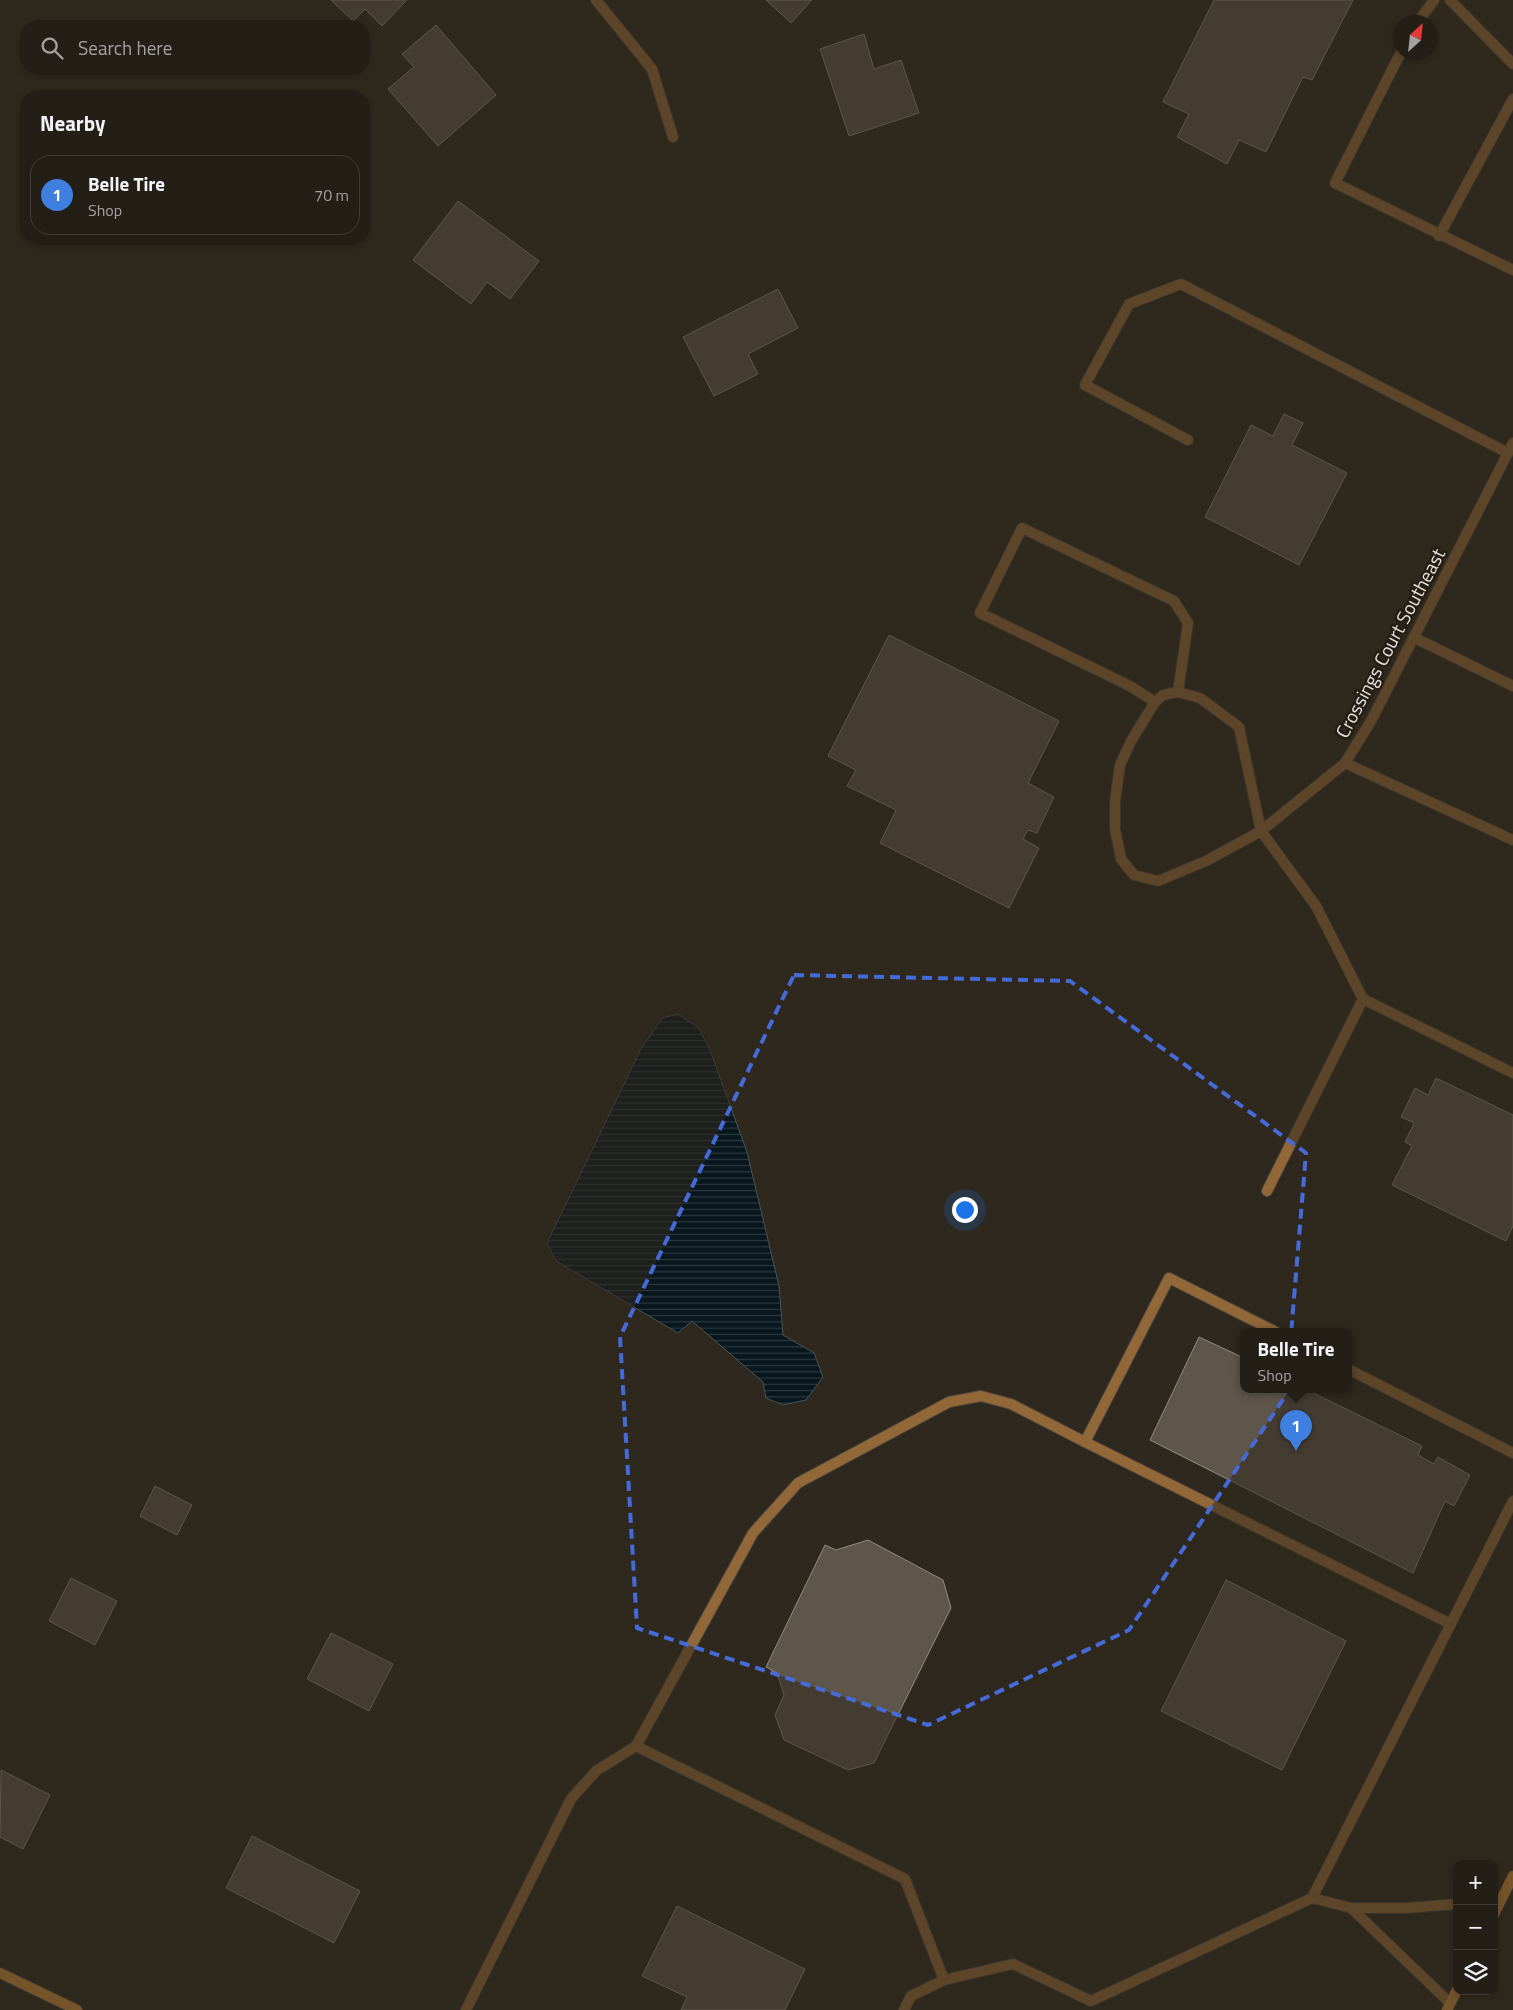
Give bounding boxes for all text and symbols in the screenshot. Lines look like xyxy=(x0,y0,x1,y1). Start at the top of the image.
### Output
north arrow xyxy=(1393,15,1438,60)
search box xyxy=(20,20,370,75)
text: Search here xyxy=(78,33,172,62)
icon: search xyxy=(38,34,66,62)
text: Nearby xyxy=(40,107,105,139)
text: Belle Tire xyxy=(88,169,165,198)
text: 1 xyxy=(53,183,61,207)
text: 70 m xyxy=(314,183,349,207)
text: Shop xyxy=(88,198,122,222)
street label: Crossings Court Southeast xyxy=(1327,542,1452,743)
your location xyxy=(952,1197,978,1223)
popup xyxy=(1240,1328,1352,1393)
text: Belle Tire xyxy=(1257,1334,1335,1363)
text: Shop xyxy=(1257,1363,1292,1387)
pin: 1 xyxy=(1280,1410,1312,1451)
map controls xyxy=(1453,1860,1498,1995)
button: + xyxy=(1453,1860,1498,1905)
button: − xyxy=(1453,1905,1498,1950)
button: layers xyxy=(1453,1950,1498,1995)

